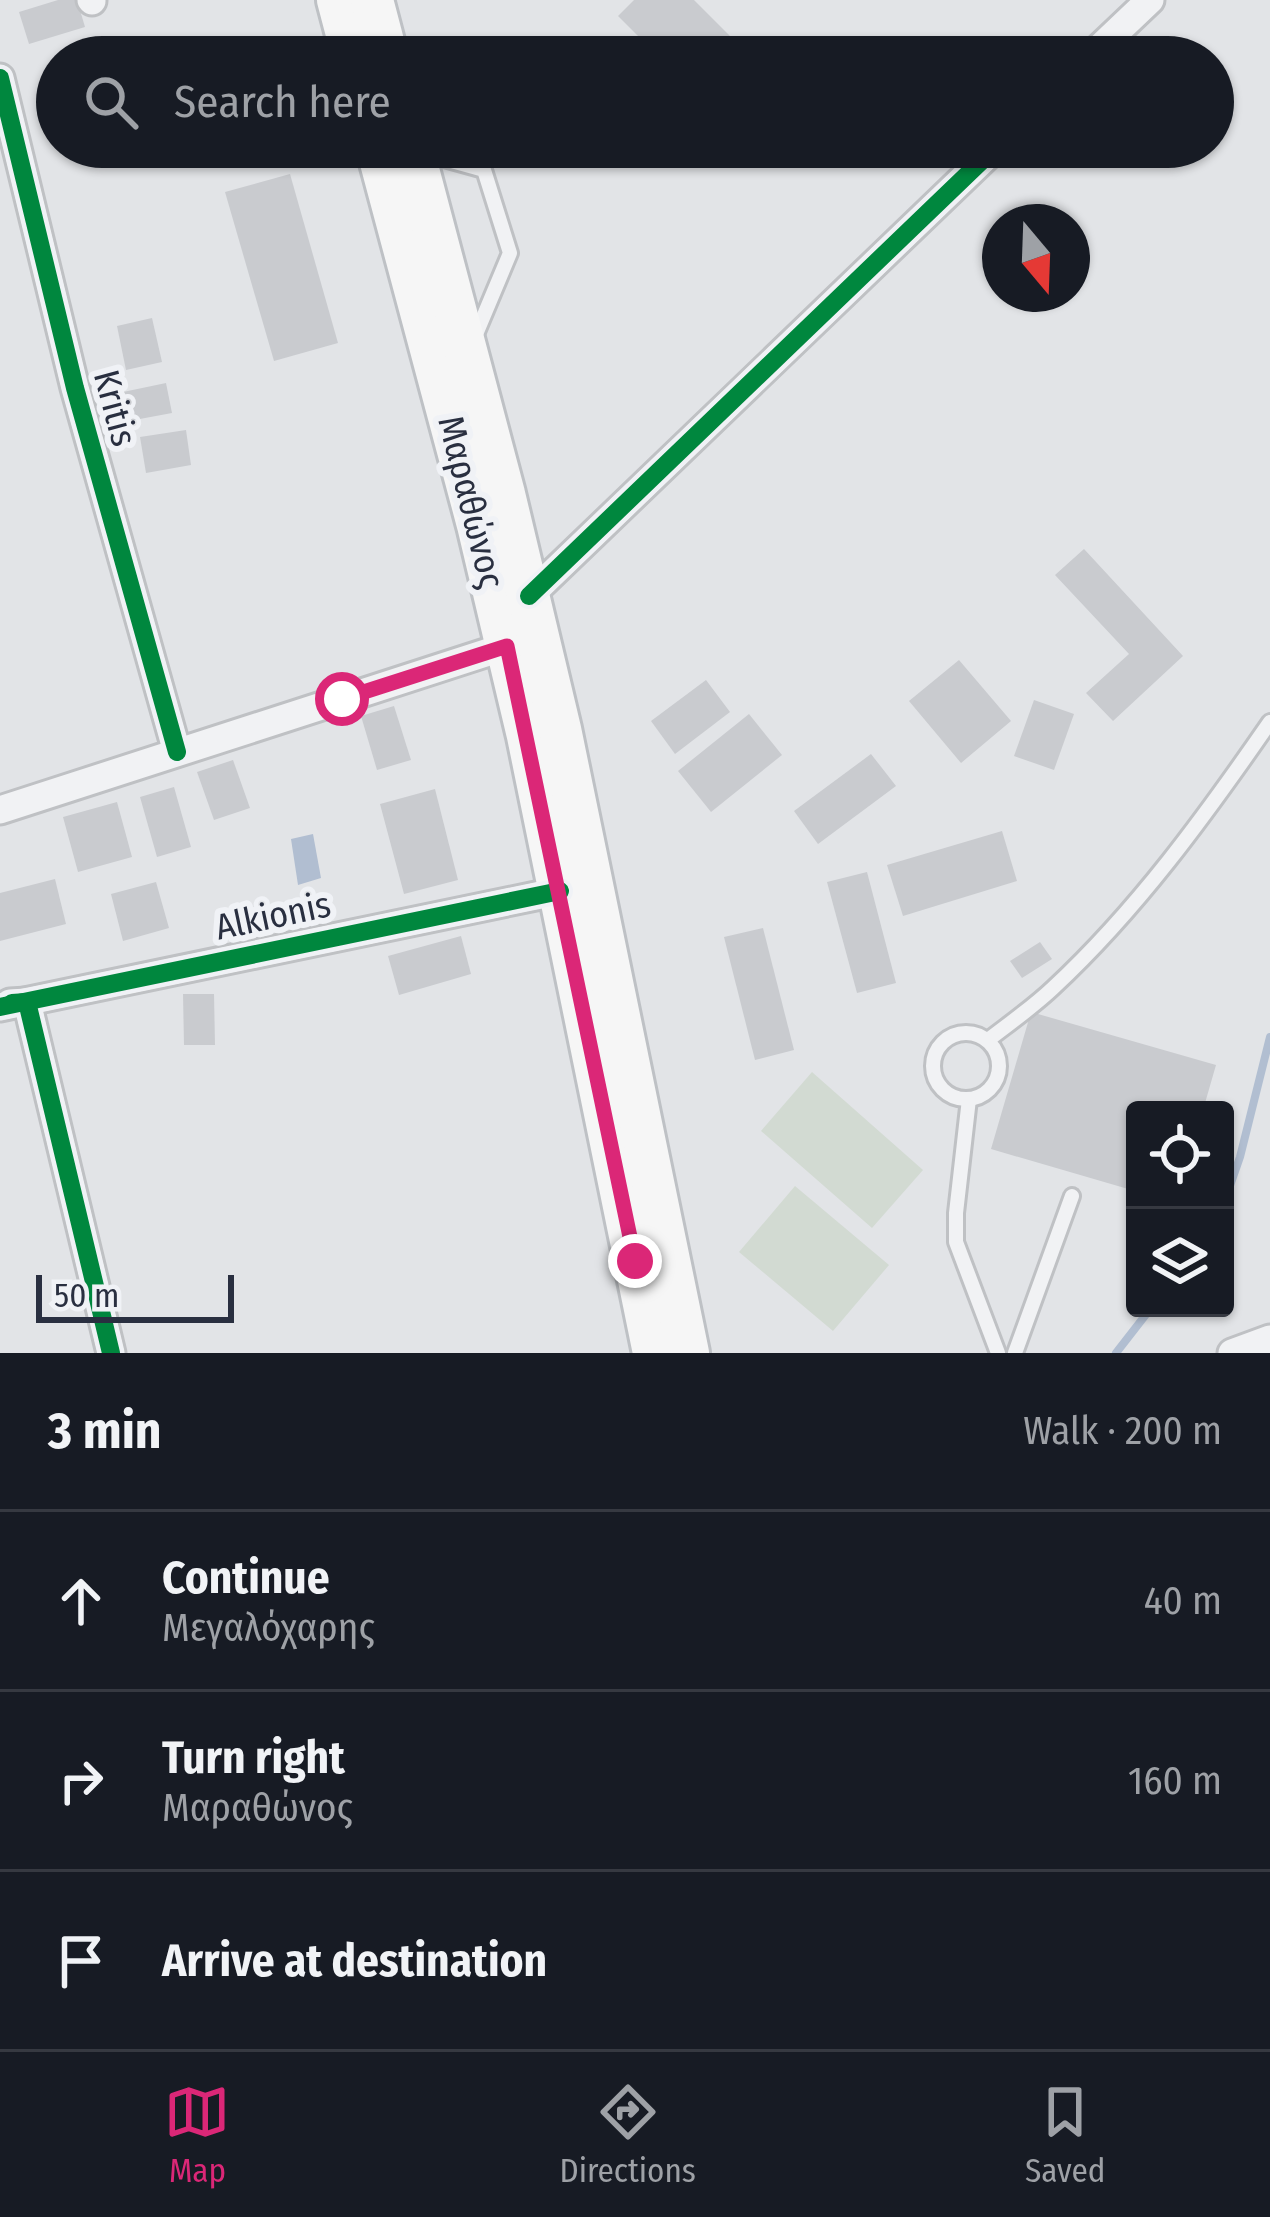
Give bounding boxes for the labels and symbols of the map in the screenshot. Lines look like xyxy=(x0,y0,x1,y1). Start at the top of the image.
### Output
north arrow xyxy=(982,204,1090,312)
street label: Kritis xyxy=(84,365,146,451)
street label: Μαραθώνος xyxy=(428,411,514,593)
route start xyxy=(315,672,369,726)
street label: Alkionis xyxy=(211,882,335,950)
route end xyxy=(608,1234,662,1288)
scale bar xyxy=(36,1269,234,1322)

